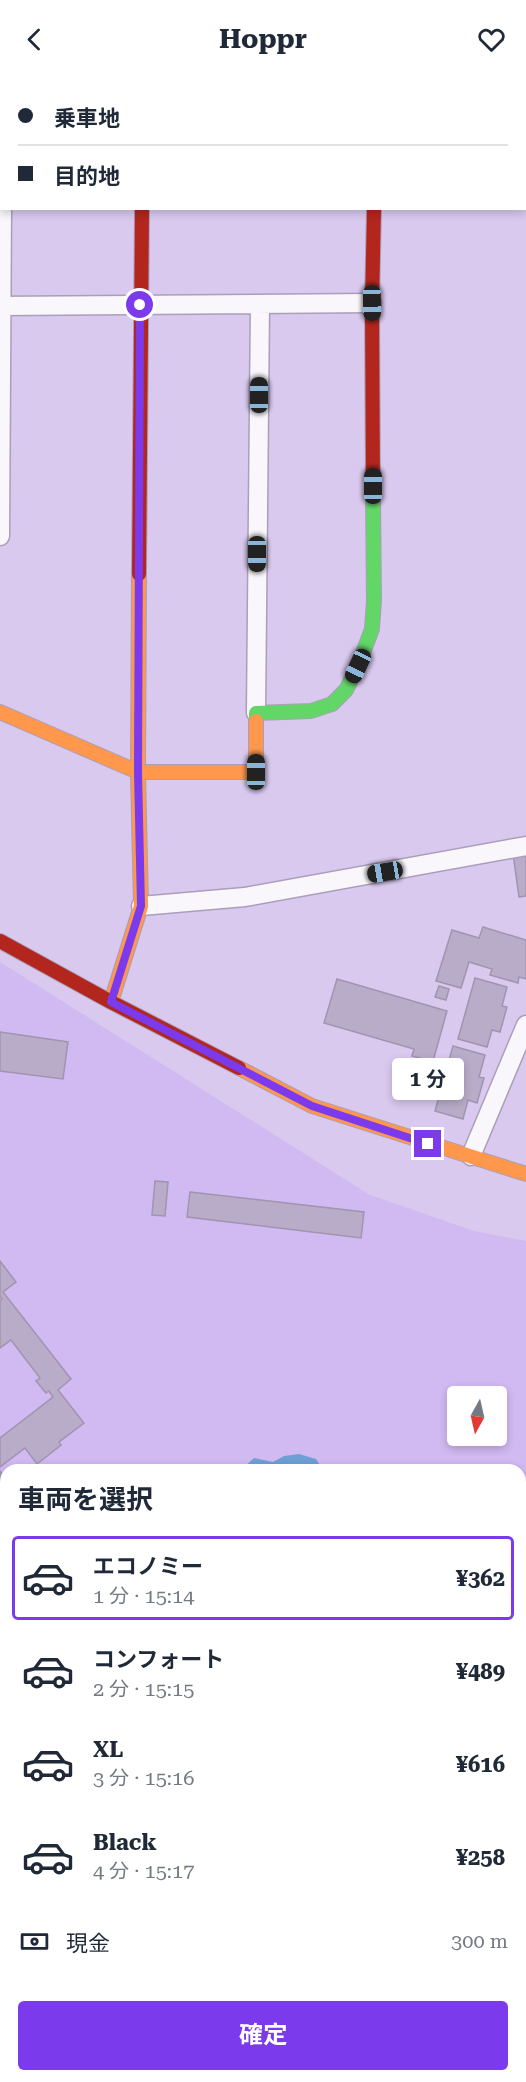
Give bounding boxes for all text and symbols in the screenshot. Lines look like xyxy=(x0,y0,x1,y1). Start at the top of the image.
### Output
icon: back xyxy=(18,23,51,56)
text: Hoppr xyxy=(219,23,307,55)
icon: heart xyxy=(475,23,508,56)
text: 乗車地 xyxy=(54,106,120,131)
text: 目的地 xyxy=(54,164,120,189)
car xyxy=(363,285,381,321)
route start xyxy=(126,291,153,318)
car xyxy=(250,377,268,413)
car xyxy=(364,468,382,504)
car xyxy=(248,536,266,572)
car xyxy=(342,646,374,686)
car xyxy=(247,754,265,790)
car xyxy=(366,860,404,884)
callout: 1 分 xyxy=(392,1057,464,1099)
text: 1 分 xyxy=(410,1067,446,1091)
route end xyxy=(414,1130,441,1157)
north arrow xyxy=(447,1386,507,1446)
map controls xyxy=(447,1386,507,1446)
text: 車両を選択 xyxy=(18,1484,153,1516)
icon: car xyxy=(21,1551,75,1605)
text: エコノミー xyxy=(93,1554,203,1579)
text: ¥362 xyxy=(456,1566,505,1591)
text: 1 分 · 15:14 xyxy=(93,1584,194,1608)
icon: car xyxy=(21,1644,75,1698)
text: コンフォート xyxy=(93,1647,224,1672)
text: ¥489 xyxy=(456,1659,505,1684)
text: 2 分 · 15:15 xyxy=(93,1677,194,1701)
icon: car xyxy=(21,1737,75,1791)
text: XL xyxy=(93,1737,123,1762)
text: ¥616 xyxy=(456,1752,505,1777)
text: 3 分 · 15:16 xyxy=(93,1766,194,1790)
icon: car xyxy=(21,1830,75,1884)
text: Black xyxy=(93,1830,157,1855)
text: ¥258 xyxy=(456,1845,505,1870)
text: 4 分 · 15:17 xyxy=(93,1859,194,1883)
icon: cash xyxy=(18,1925,51,1958)
text: 300 m xyxy=(451,1929,508,1953)
text: 現金 xyxy=(66,1931,110,1956)
button: 確定 xyxy=(18,2001,508,2070)

